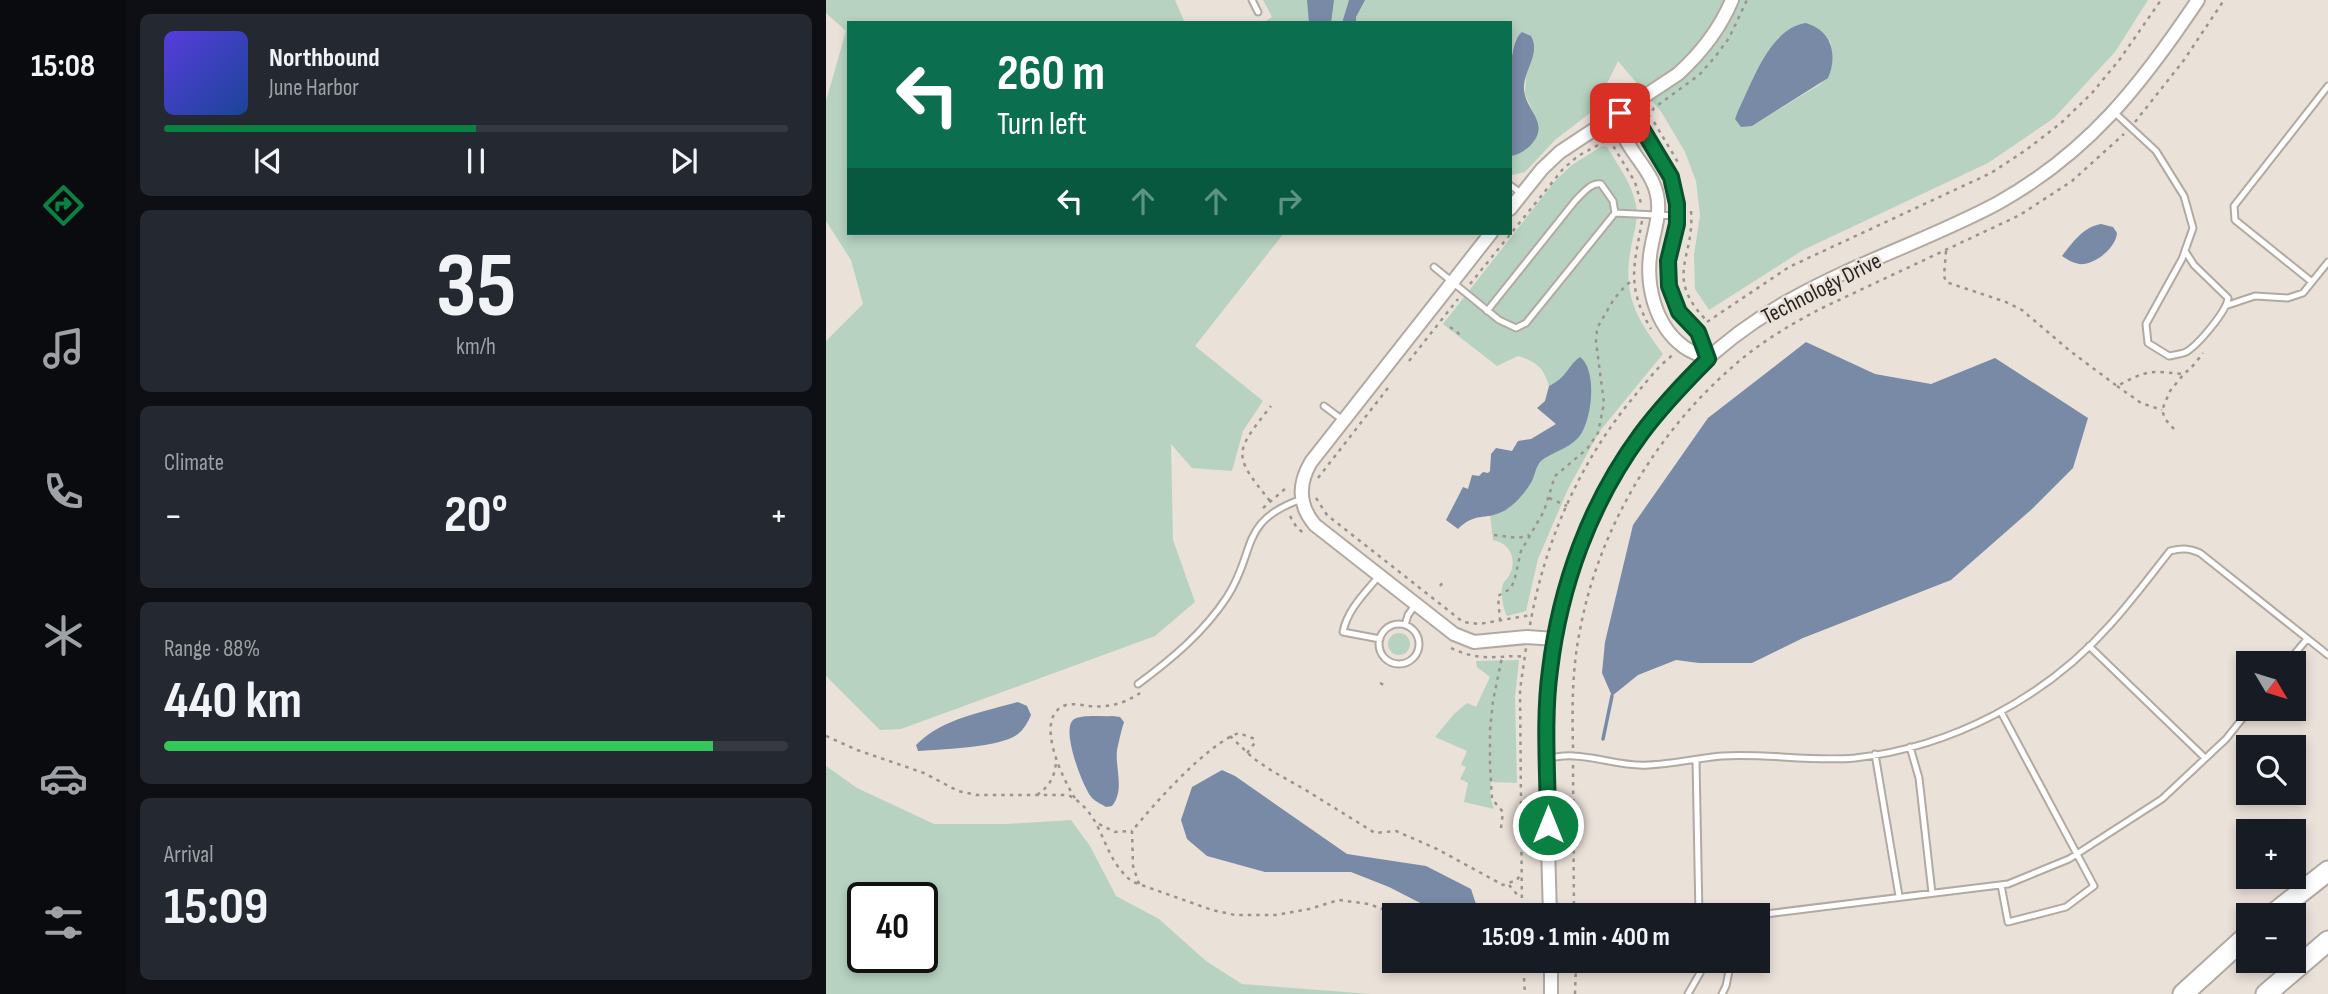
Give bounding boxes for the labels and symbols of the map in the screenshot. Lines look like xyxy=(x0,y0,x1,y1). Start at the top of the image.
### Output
pin xyxy=(1590,83,1650,143)
street label: Technology Drive xyxy=(1757,247,1886,331)
north arrow xyxy=(2236,651,2306,721)
position arrow xyxy=(1511,788,1585,862)
speed limit sign: 40 xyxy=(847,882,938,973)

